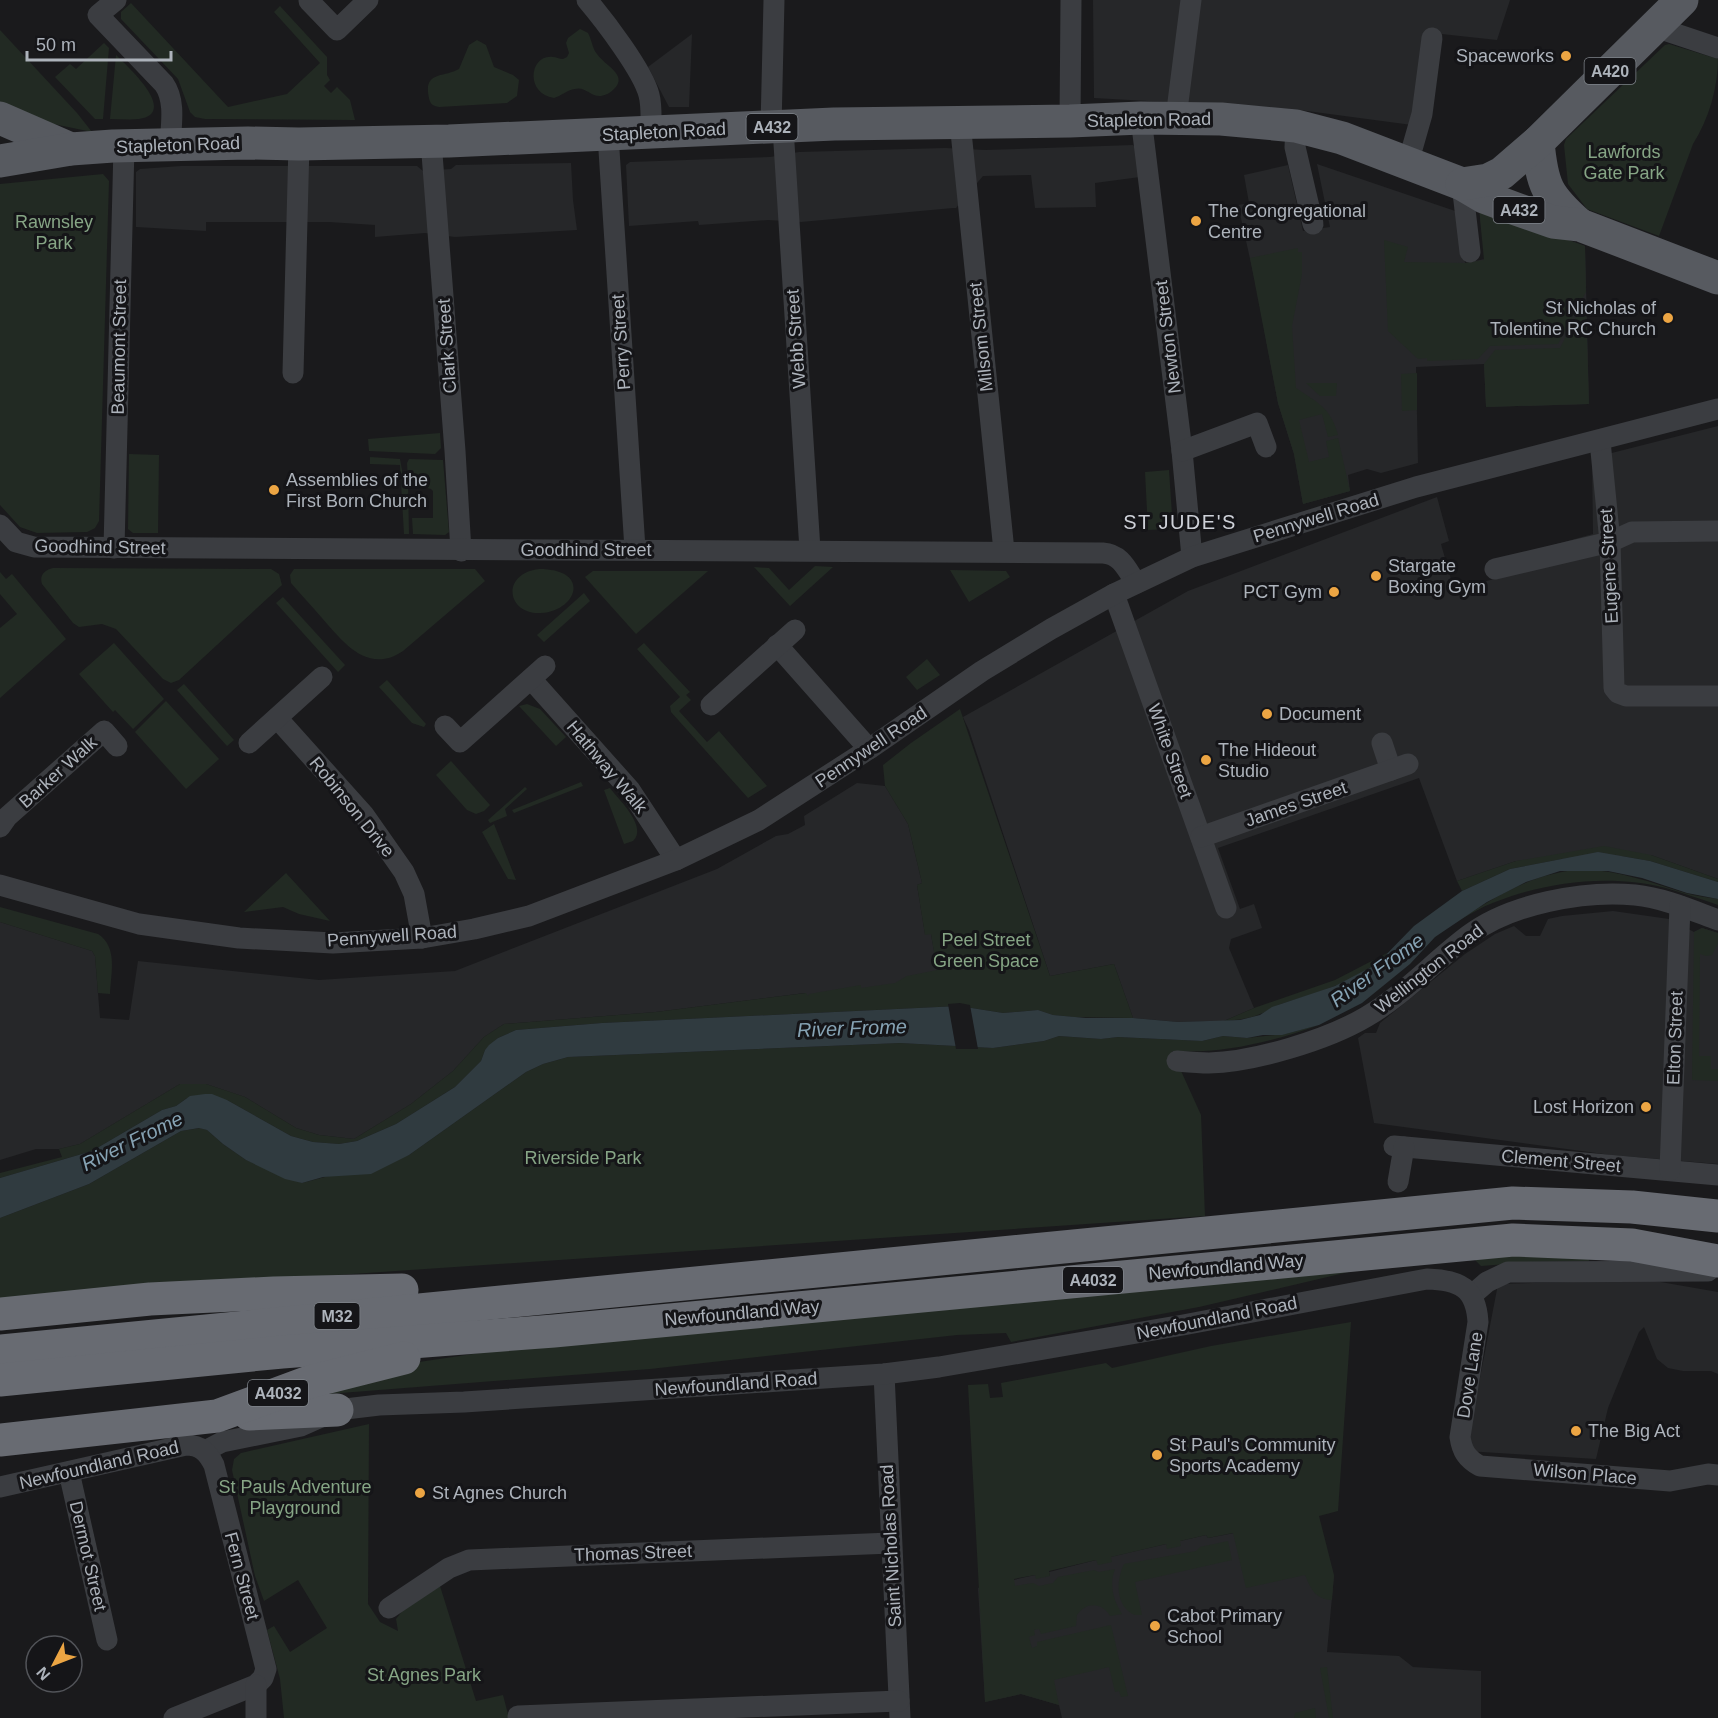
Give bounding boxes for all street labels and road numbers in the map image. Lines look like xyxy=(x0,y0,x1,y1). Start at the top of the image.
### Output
road number: A420 xyxy=(1584,58,1636,84)
street label: Stapleton Road xyxy=(1087,109,1211,131)
road number: A432 xyxy=(746,114,798,140)
street label: Stapleton Road xyxy=(602,119,726,145)
street label: Stapleton Road xyxy=(116,133,240,157)
road number: A432 xyxy=(1494,197,1544,223)
street label: Beaumont Street xyxy=(108,279,130,415)
street label: Newton Street xyxy=(1151,279,1185,395)
street label: Milsom Street xyxy=(965,281,997,393)
street label: Webb Street xyxy=(783,289,809,389)
street label: Perry Street xyxy=(608,293,634,391)
street label: Clark Street xyxy=(434,298,460,394)
street label: Pennywell Road xyxy=(1251,489,1381,547)
street label: Eugene Street xyxy=(1596,508,1622,624)
street label: Goodhind Street xyxy=(34,536,166,558)
street label: Goodhind Street xyxy=(520,540,652,560)
street label: White Street xyxy=(1144,701,1196,801)
street label: Pennywell Road xyxy=(811,702,931,792)
street label: Hathway Walk xyxy=(563,717,652,818)
street label: Barker Walk xyxy=(15,731,102,812)
street label: Robinson Drive xyxy=(306,753,398,861)
street label: James Street xyxy=(1243,777,1349,831)
street label: Pennywell Road xyxy=(326,921,458,951)
street label: Wellington Road xyxy=(1371,921,1487,1017)
street label: Elton Street xyxy=(1663,991,1687,1085)
street label: Clement Street xyxy=(1500,1146,1622,1176)
street label: Newfoundland Way xyxy=(1148,1250,1304,1284)
road number: A4032 xyxy=(1063,1267,1123,1293)
street label: Newfoundland Road xyxy=(1135,1293,1299,1343)
street label: Newfoundland Way xyxy=(664,1296,820,1330)
road number: M32 xyxy=(314,1303,360,1329)
street label: Dove Lane xyxy=(1453,1330,1487,1420)
street label: Newfoundland Road xyxy=(654,1368,818,1400)
road number: A4032 xyxy=(248,1380,308,1406)
street label: Newfoundland Road xyxy=(17,1437,181,1493)
street label: Wilson Place xyxy=(1532,1460,1638,1488)
street label: Saint Nicholas Road xyxy=(877,1464,905,1628)
street label: Dermot Street xyxy=(66,1499,110,1613)
street label: Fern Street xyxy=(221,1530,263,1622)
street label: Thomas Street xyxy=(574,1541,692,1565)

